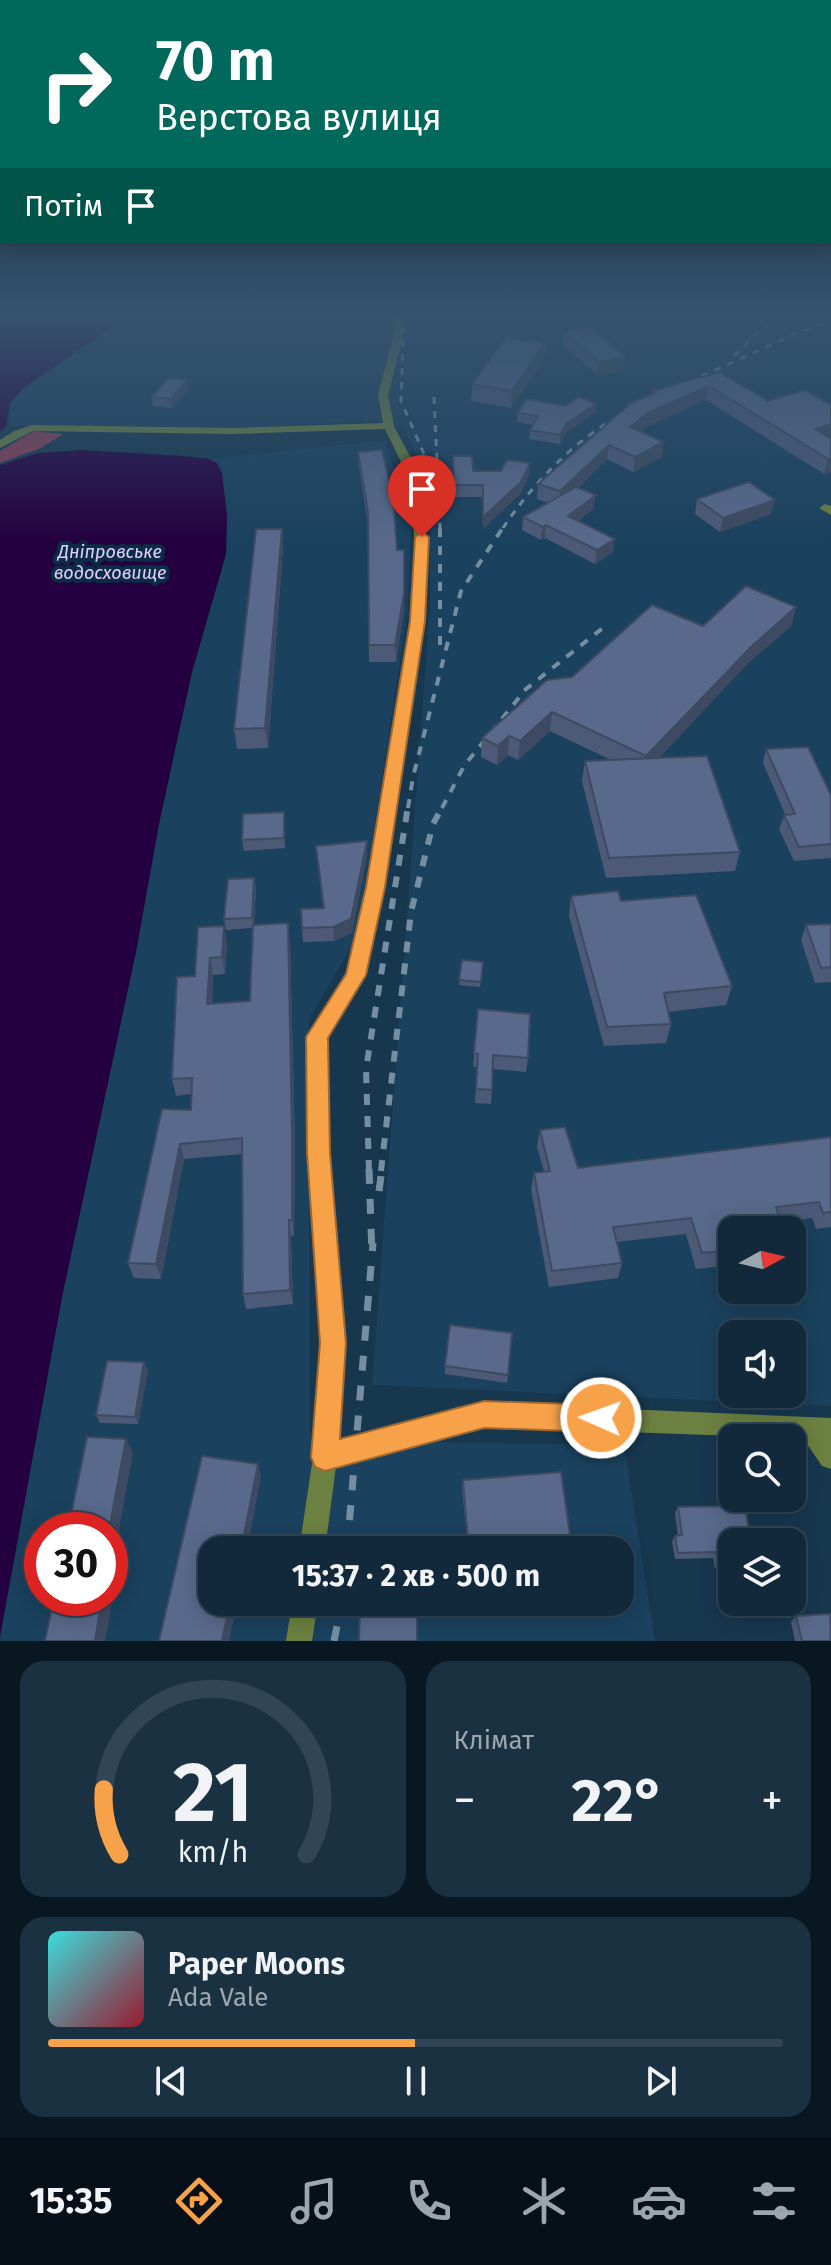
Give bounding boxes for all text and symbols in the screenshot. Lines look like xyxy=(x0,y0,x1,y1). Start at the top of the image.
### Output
text: 70 m xyxy=(156,28,275,95)
icon: right xyxy=(24,32,128,136)
text: Верстова вулиця xyxy=(156,96,442,140)
icon: arrive xyxy=(119,184,163,228)
text: Потім xyxy=(24,188,103,224)
pin xyxy=(388,455,456,537)
icon: arrive xyxy=(400,467,444,511)
water label: Дніпровське водосховище xyxy=(54,541,166,584)
north arrow xyxy=(718,1216,806,1304)
map controls xyxy=(718,1216,806,1616)
button: sound xyxy=(718,1320,806,1408)
position arrow xyxy=(559,1376,643,1460)
button: search xyxy=(718,1424,806,1512)
speed limit sign: 30 xyxy=(24,1512,128,1616)
button: layers xyxy=(718,1528,806,1616)
text: 15:37 · 2 хв · 500 m xyxy=(292,1558,540,1594)
text: Клімат xyxy=(454,1725,534,1756)
text: 21 xyxy=(173,1743,253,1843)
text: 22° xyxy=(572,1765,665,1837)
text: − xyxy=(454,1774,476,1827)
text: + xyxy=(761,1774,783,1827)
text: km/h xyxy=(177,1835,248,1870)
text: Paper Moons xyxy=(168,1946,345,1982)
text: Ada Vale xyxy=(168,1982,268,2013)
icon: previous xyxy=(149,2059,193,2103)
icon: pause xyxy=(394,2059,438,2103)
icon: next xyxy=(639,2059,683,2103)
icon: directions xyxy=(171,2173,227,2229)
icon: music xyxy=(286,2173,342,2229)
icon: phone xyxy=(401,2173,457,2229)
icon: climate xyxy=(516,2173,572,2229)
icon: car xyxy=(631,2173,687,2229)
icon: filters xyxy=(746,2173,802,2229)
text: 15:35 xyxy=(29,2179,113,2223)

